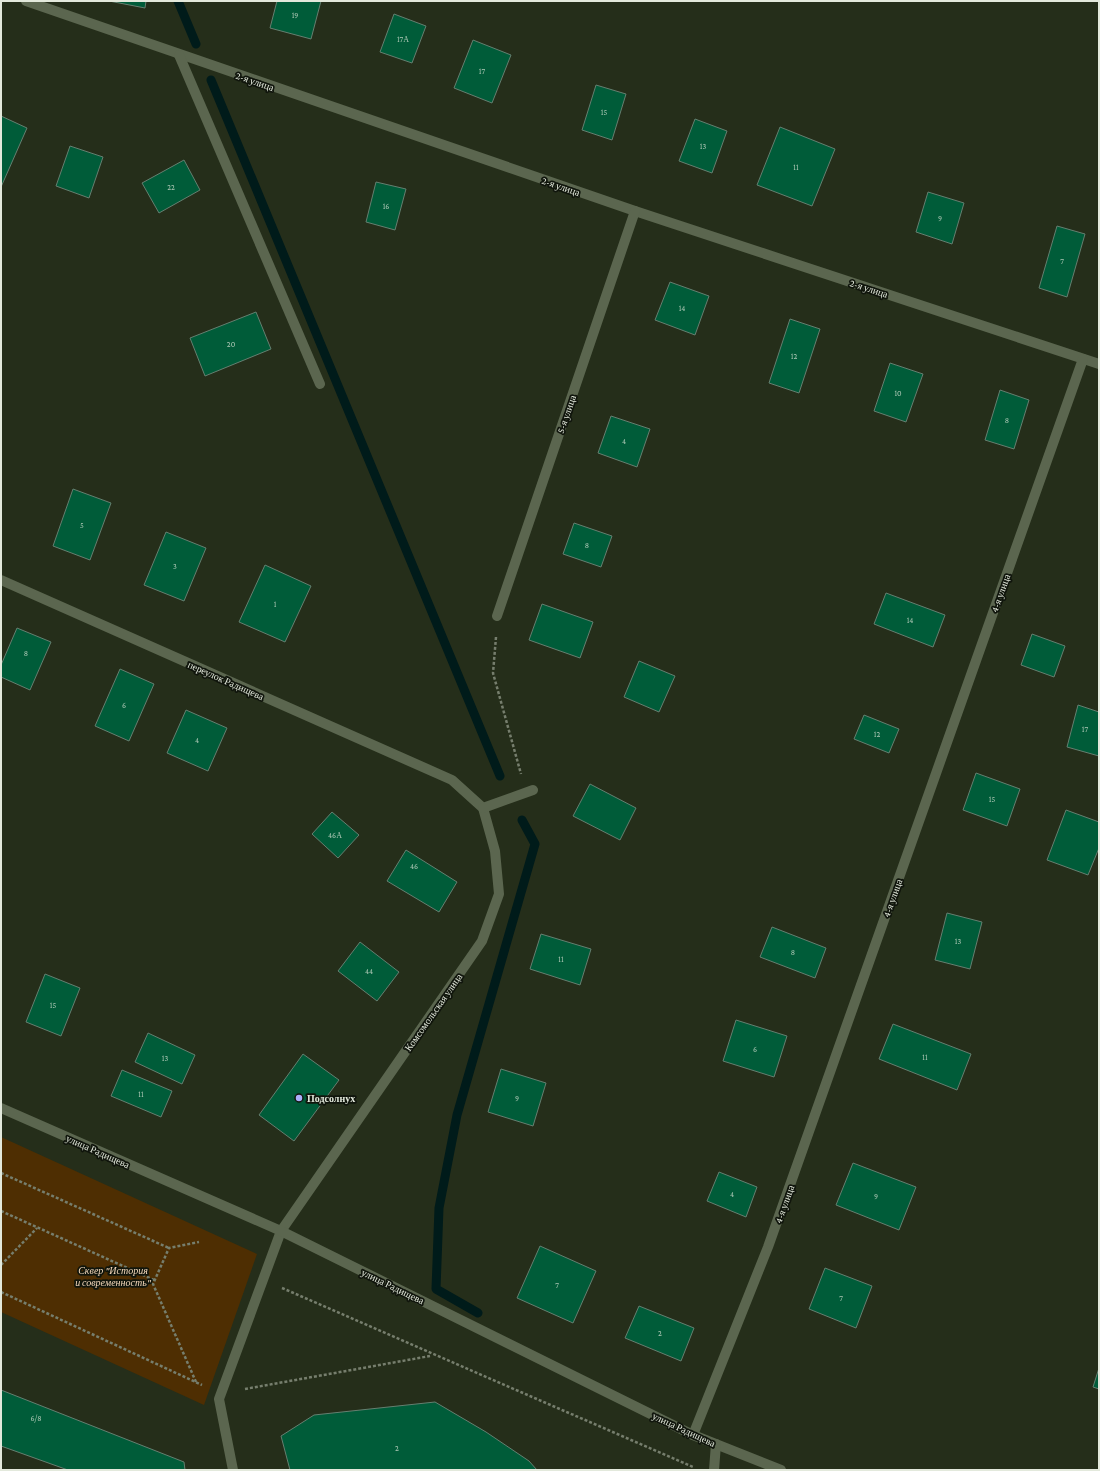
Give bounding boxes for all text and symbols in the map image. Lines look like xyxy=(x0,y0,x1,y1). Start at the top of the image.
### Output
house number: 19 xyxy=(292,11,298,20)
house number: 17А xyxy=(397,35,409,44)
house number: 17 xyxy=(479,67,485,76)
street label: 2-я улица xyxy=(234,70,276,93)
house number: 15 xyxy=(601,108,607,117)
house number: 13 xyxy=(700,142,706,151)
house number: 11 xyxy=(793,163,799,172)
street label: 2-я улица xyxy=(540,175,582,198)
house number: 22 xyxy=(167,183,175,192)
house number: 16 xyxy=(383,202,389,211)
house number: 9 xyxy=(938,214,942,223)
house number: 7 xyxy=(1060,257,1064,266)
street label: 2-я улица xyxy=(848,277,890,300)
house number: 14 xyxy=(679,304,685,313)
house number: 20 xyxy=(227,340,236,349)
house number: 12 xyxy=(791,352,797,361)
house number: 10 xyxy=(894,389,902,398)
street label: 5-я улица xyxy=(555,393,578,435)
house number: 8 xyxy=(1005,416,1009,425)
house number: 4 xyxy=(622,437,626,446)
house number: 5 xyxy=(80,521,84,530)
house number: 8 xyxy=(585,541,589,550)
house number: 3 xyxy=(173,562,177,571)
street label: 4-я улица xyxy=(988,572,1013,614)
house number: 1 xyxy=(274,600,277,609)
house number: 14 xyxy=(907,616,913,625)
house number: 8 xyxy=(24,649,28,658)
street label: переулок Радищева xyxy=(186,659,266,702)
house number: 6 xyxy=(122,701,126,710)
house number: 17 xyxy=(1082,725,1088,734)
house number: 12 xyxy=(874,730,880,739)
house number: 4 xyxy=(195,736,199,745)
house number: 15 xyxy=(989,795,995,804)
house number: 46А xyxy=(328,831,342,840)
house number: 46 xyxy=(410,862,418,871)
street label: 4-я улица xyxy=(880,877,905,919)
house number: 13 xyxy=(955,937,961,946)
house number: 8 xyxy=(791,948,795,957)
house number: 11 xyxy=(558,955,564,964)
house number: 44 xyxy=(365,967,373,976)
street label: Комсомольская улица xyxy=(403,971,465,1053)
house number: 15 xyxy=(50,1001,56,1010)
house number: 6 xyxy=(753,1045,757,1054)
house number: 11 xyxy=(922,1053,928,1062)
house number: 13 xyxy=(162,1054,168,1063)
house number: 11 xyxy=(138,1090,144,1099)
marker: Подсолнух xyxy=(294,1093,304,1103)
place label: Подсолнух xyxy=(307,1093,355,1104)
house number: 9 xyxy=(515,1094,519,1103)
street label: улица Радищева xyxy=(64,1133,132,1171)
street label: 4-я улица xyxy=(772,1183,797,1225)
house number: 4 xyxy=(730,1190,734,1199)
house number: 9 xyxy=(874,1192,878,1201)
park label: Сквер "История и современность" xyxy=(75,1265,152,1288)
street label: улица Радищева xyxy=(360,1267,426,1307)
house number: 7 xyxy=(555,1281,559,1290)
house number: 7 xyxy=(839,1294,843,1303)
house number: 2 xyxy=(658,1329,662,1338)
street label: улица Радищева xyxy=(651,1410,718,1449)
house number: 6/8 xyxy=(31,1414,41,1423)
house number: 2 xyxy=(395,1444,399,1453)

